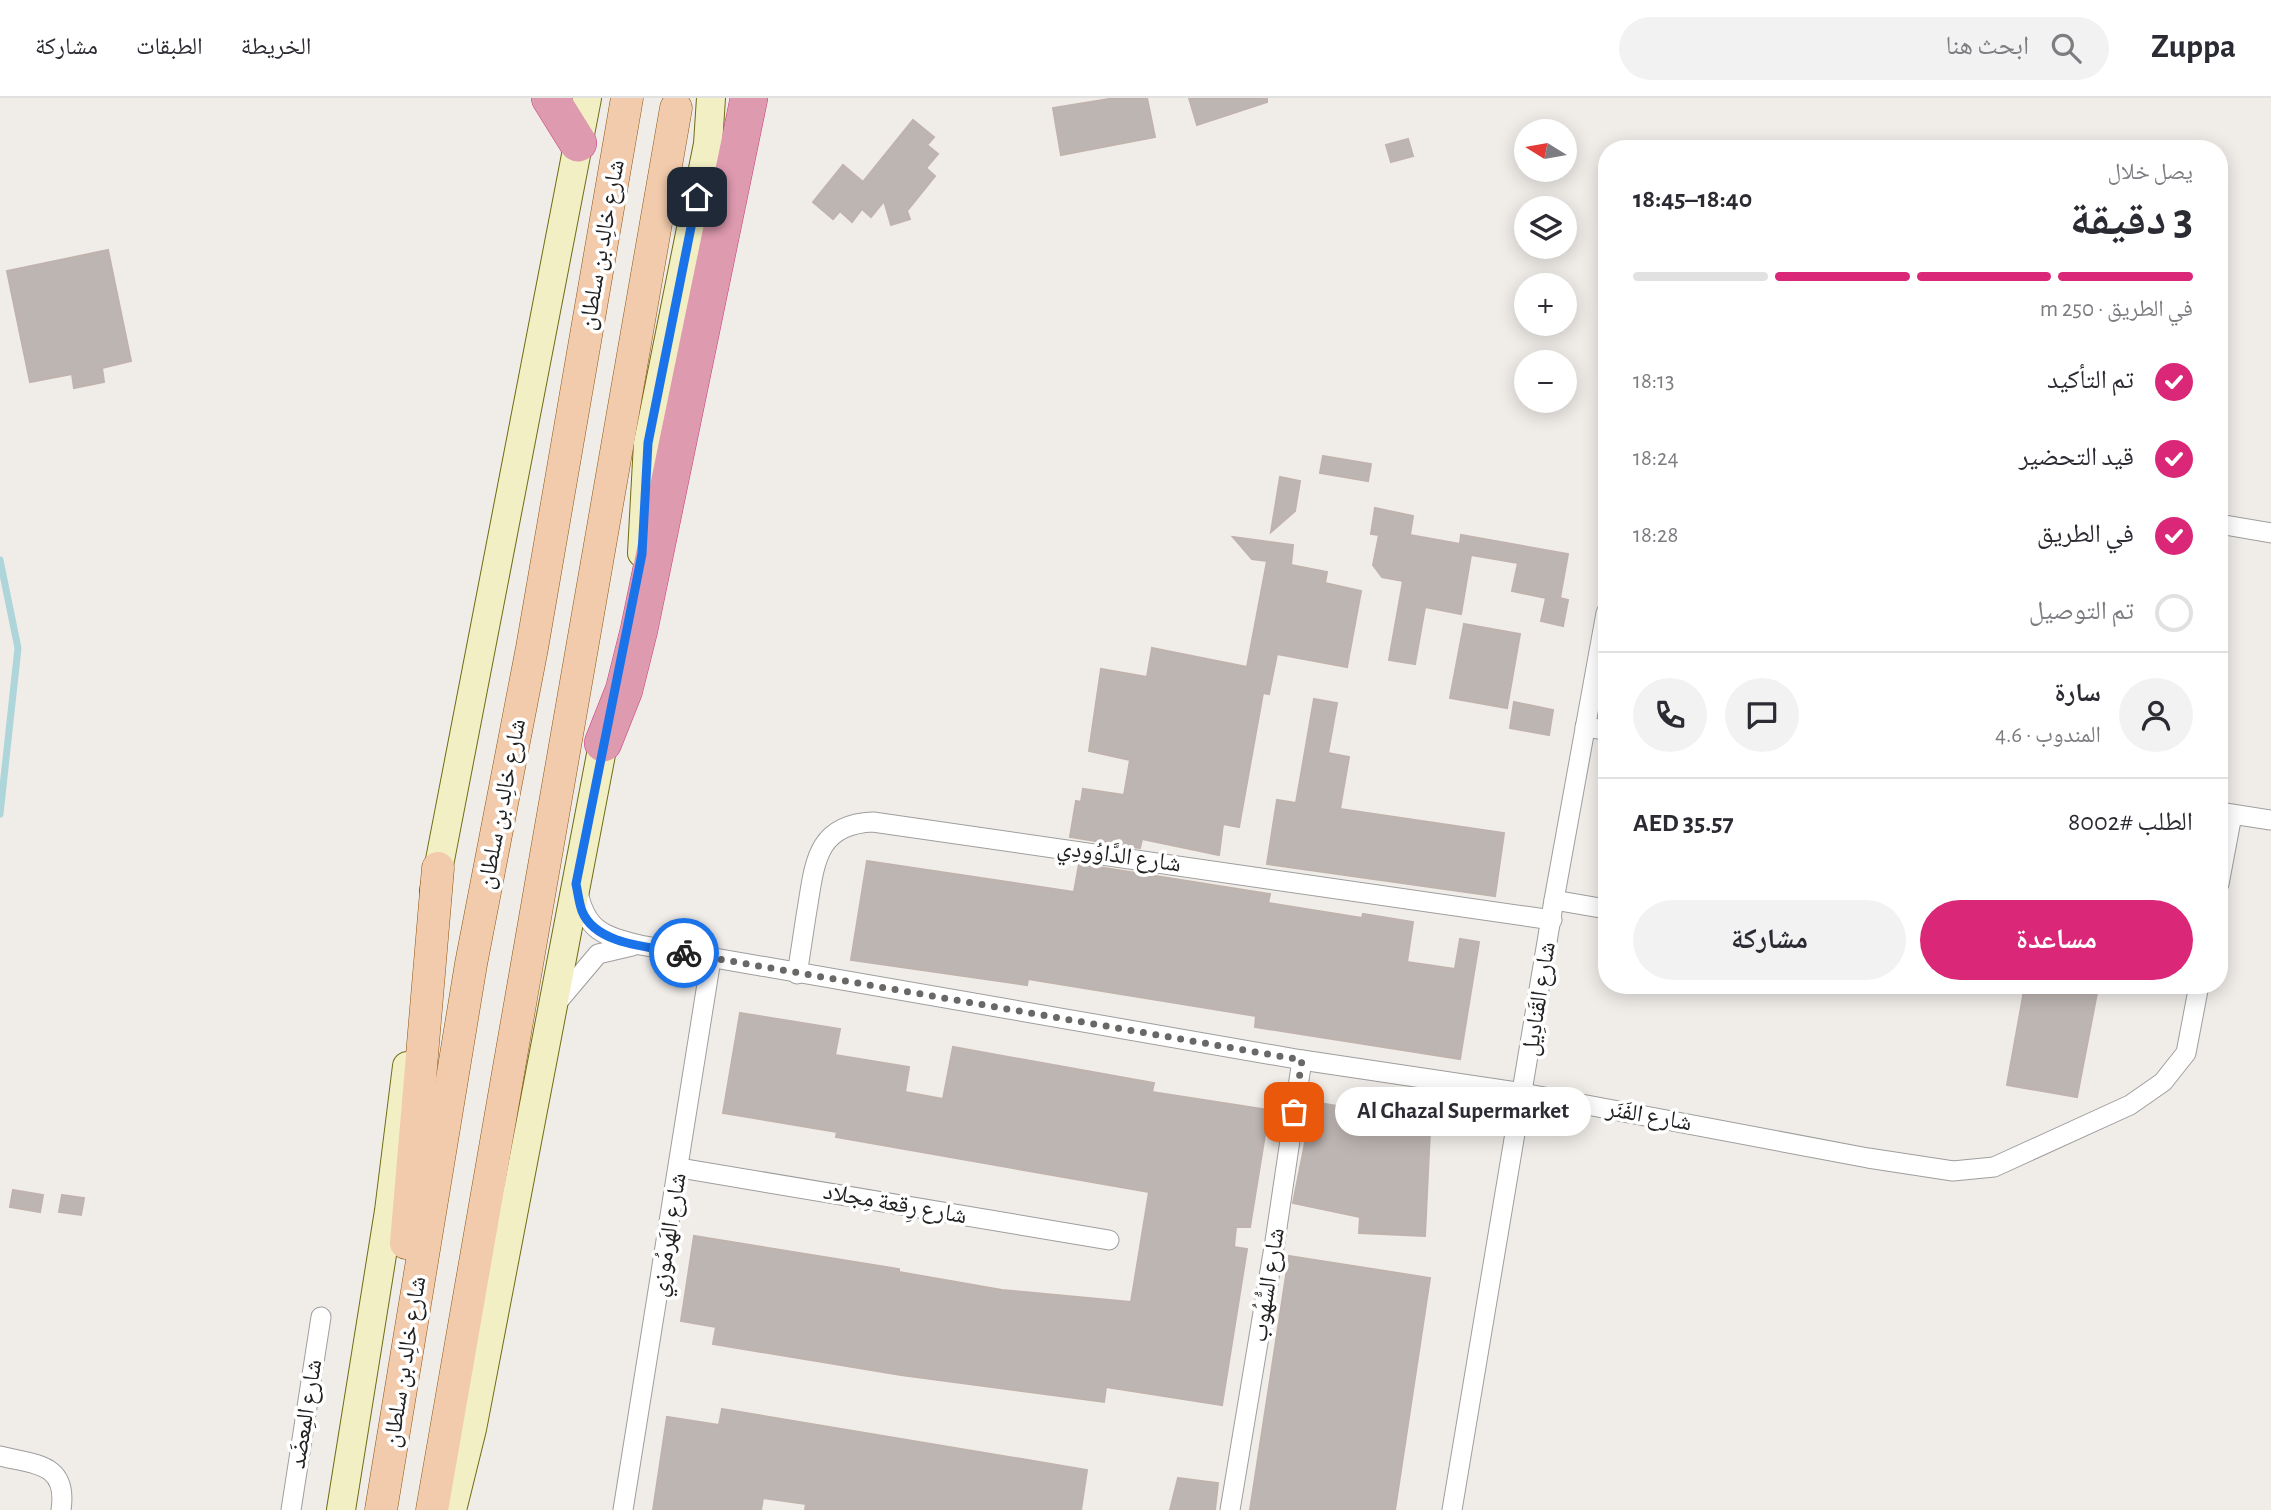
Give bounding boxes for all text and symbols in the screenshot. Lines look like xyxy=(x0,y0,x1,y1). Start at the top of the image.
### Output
search box xyxy=(1619,17,2109,80)
icon: search xyxy=(2047,29,2085,67)
text: Zuppa xyxy=(2151,31,2236,64)
text: ابحث هنا xyxy=(1946,33,2029,59)
text: مشاركة xyxy=(35,35,98,59)
text: الطبقات xyxy=(136,35,203,59)
text: الخريطة xyxy=(241,35,311,59)
north arrow xyxy=(1514,119,1577,182)
map controls xyxy=(1514,119,1577,413)
street label: شارع خالِد بن سلطان xyxy=(575,158,631,333)
text: يصل خلال xyxy=(2107,161,2193,184)
pin xyxy=(667,167,727,227)
icon: home xyxy=(678,178,716,216)
text: 18:40–18:45 xyxy=(1633,186,1752,212)
button: layers xyxy=(1514,196,1577,259)
text: 3 دقيقة xyxy=(2070,197,2193,243)
button: + xyxy=(1514,273,1577,336)
text: في الطريق · 250 m xyxy=(2040,298,2193,321)
button: − xyxy=(1514,350,1577,413)
icon: check xyxy=(2155,363,2193,401)
text: تم التأكيد xyxy=(2047,367,2134,393)
text: 18:13 xyxy=(1633,370,1674,393)
icon: check xyxy=(2155,440,2193,478)
text: قيد التحضير xyxy=(2019,444,2134,470)
text: 18:24 xyxy=(1633,447,1679,470)
icon: check xyxy=(2155,517,2193,555)
text: في الطريق xyxy=(2037,521,2134,547)
text: 18:28 xyxy=(1633,524,1678,547)
text: تم التوصيل xyxy=(2029,598,2134,624)
button: phone xyxy=(1633,678,1707,752)
button: chat xyxy=(1725,678,1799,752)
button: person xyxy=(2119,678,2193,752)
text: سارة xyxy=(2054,680,2101,706)
street label: شارع خالِد بن سلطان xyxy=(474,717,532,892)
text: المندوب · 4.6 xyxy=(1995,724,2101,747)
text: الطلب #8002 xyxy=(2068,809,2193,835)
text: AED 35.57 xyxy=(1633,810,1734,836)
street label: شارع الدَّاوُودِي xyxy=(1055,834,1183,883)
button: مشاركة xyxy=(1633,900,1906,980)
button: مساعدة xyxy=(1920,900,2193,980)
courier xyxy=(649,918,719,988)
icon: bike xyxy=(665,934,703,972)
street label: شارع القَنادِيل xyxy=(1518,940,1562,1058)
pin xyxy=(1264,1082,1324,1142)
callout: Al Ghazal Supermarket xyxy=(1336,1088,1592,1136)
icon: bag xyxy=(1275,1093,1313,1131)
street label: شارع الفَنَر xyxy=(1603,1097,1694,1137)
text: Al Ghazal Supermarket xyxy=(1357,1100,1569,1123)
street label: شارع الهَرمُوزي xyxy=(647,1171,697,1300)
street label: شارع رِقعة مِجلاد xyxy=(821,1180,969,1233)
street label: شارع السُّهُوب xyxy=(1247,1226,1291,1344)
street label: شارع خالِد بن سلطان xyxy=(380,1275,432,1450)
street label: شارع المِعضَد xyxy=(286,1358,328,1471)

